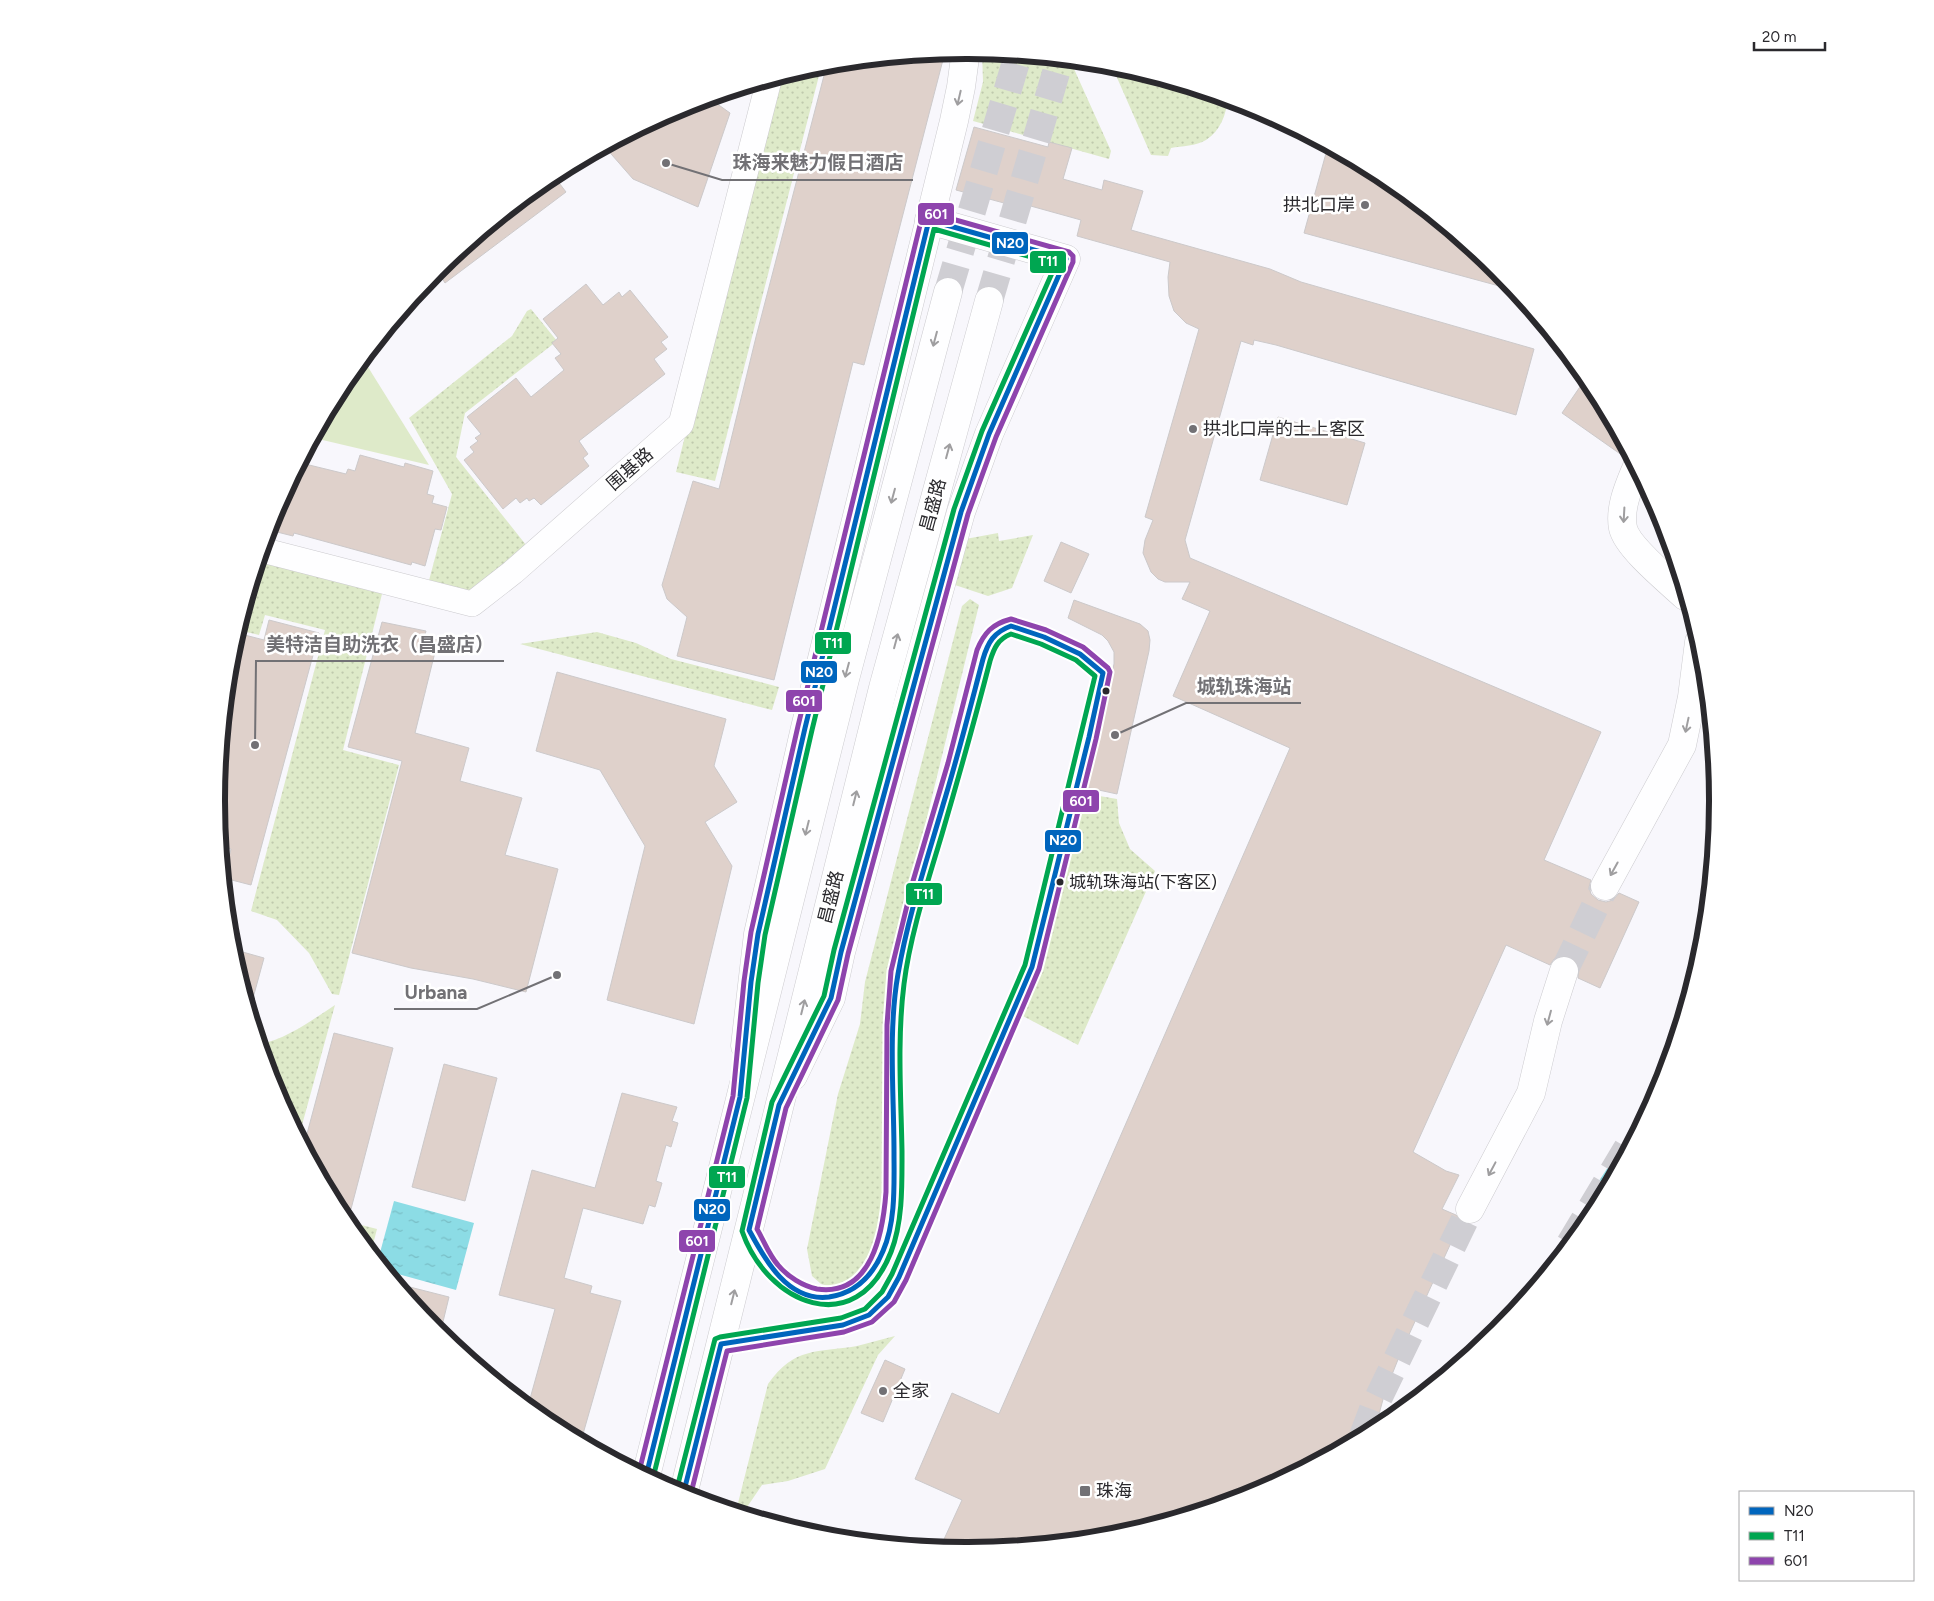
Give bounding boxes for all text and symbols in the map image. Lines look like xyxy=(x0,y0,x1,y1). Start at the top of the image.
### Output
scale bar xyxy=(1754,20,1825,52)
text: 20 m xyxy=(1762,28,1796,46)
one-way arrow xyxy=(954,90,963,106)
callout: 珠海来魅力假日酒店 xyxy=(722,146,913,180)
text: 珠海来魅力假日酒店 xyxy=(732,151,904,174)
place label: 拱北口岸 xyxy=(1283,194,1355,216)
marker: 拱北口岸 xyxy=(1359,199,1371,211)
line badge: 601 xyxy=(917,202,955,226)
text: 601 xyxy=(924,206,948,223)
line badge: N20 xyxy=(991,231,1029,255)
text: N20 xyxy=(996,235,1024,252)
line badge: T11 xyxy=(1029,250,1067,274)
text: T11 xyxy=(1038,253,1058,270)
one-way arrow xyxy=(930,331,939,347)
place label: 拱北口岸的士上客区 xyxy=(1203,418,1365,440)
marker: 拱北口岸的士上客区 xyxy=(1187,423,1199,435)
street label: 围基路 xyxy=(602,443,658,495)
one-way arrow xyxy=(944,443,953,459)
street label: 昌盛路 xyxy=(915,476,951,534)
one-way arrow xyxy=(888,488,897,504)
one-way arrow xyxy=(1619,507,1628,523)
callout: 美特洁自助洗衣（昌盛店） xyxy=(256,627,504,661)
line badge: T11 xyxy=(814,631,852,655)
text: 美特洁自助洗衣（昌盛店） xyxy=(266,633,494,656)
one-way arrow xyxy=(891,634,901,650)
text: T11 xyxy=(823,635,843,652)
line badge: N20 xyxy=(800,660,838,684)
one-way arrow xyxy=(842,662,851,678)
text: N20 xyxy=(805,664,833,681)
callout: 城轨珠海站 xyxy=(1186,669,1301,703)
text: 城轨珠海站 xyxy=(1196,675,1292,698)
unlabelled marker xyxy=(1101,686,1111,696)
line badge: 601 xyxy=(785,689,823,713)
text: 601 xyxy=(792,693,816,710)
one-way arrow xyxy=(1681,717,1691,733)
line badge: 601 xyxy=(1062,789,1100,813)
one-way arrow xyxy=(851,791,860,807)
text: 601 xyxy=(1069,793,1093,810)
one-way arrow xyxy=(802,819,812,835)
line badge: N20 xyxy=(1044,829,1082,853)
text: N20 xyxy=(1049,832,1077,849)
one-way arrow xyxy=(1609,862,1619,877)
street label: 昌盛路 xyxy=(814,868,848,926)
place label: 城轨珠海站(下客区) xyxy=(1069,872,1217,892)
marker: 城轨珠海站(下客区) xyxy=(1055,877,1065,887)
line badge: T11 xyxy=(905,882,943,906)
text: T11 xyxy=(914,886,934,903)
callout: Urbana xyxy=(394,975,477,1009)
text: Urbana xyxy=(405,981,467,1004)
one-way arrow xyxy=(799,1000,808,1016)
one-way arrow xyxy=(1544,1009,1553,1025)
one-way arrow xyxy=(1487,1161,1497,1176)
line badge: T11 xyxy=(708,1165,746,1189)
text: T11 xyxy=(717,1169,737,1186)
line badge: N20 xyxy=(693,1198,731,1222)
text: N20 xyxy=(698,1201,726,1218)
line badge: 601 xyxy=(678,1229,716,1253)
text: 601 xyxy=(685,1233,709,1250)
one-way arrow xyxy=(728,1289,738,1305)
place label: 全家 xyxy=(893,1380,929,1402)
marker: 全家 xyxy=(877,1385,889,1397)
place label: 珠海 xyxy=(1096,1480,1132,1502)
marker: 珠海 xyxy=(1078,1484,1092,1498)
legend xyxy=(1739,1491,1914,1581)
text: N20 xyxy=(1784,1502,1814,1520)
text: T11 xyxy=(1784,1527,1805,1545)
text: 601 xyxy=(1784,1552,1808,1570)

